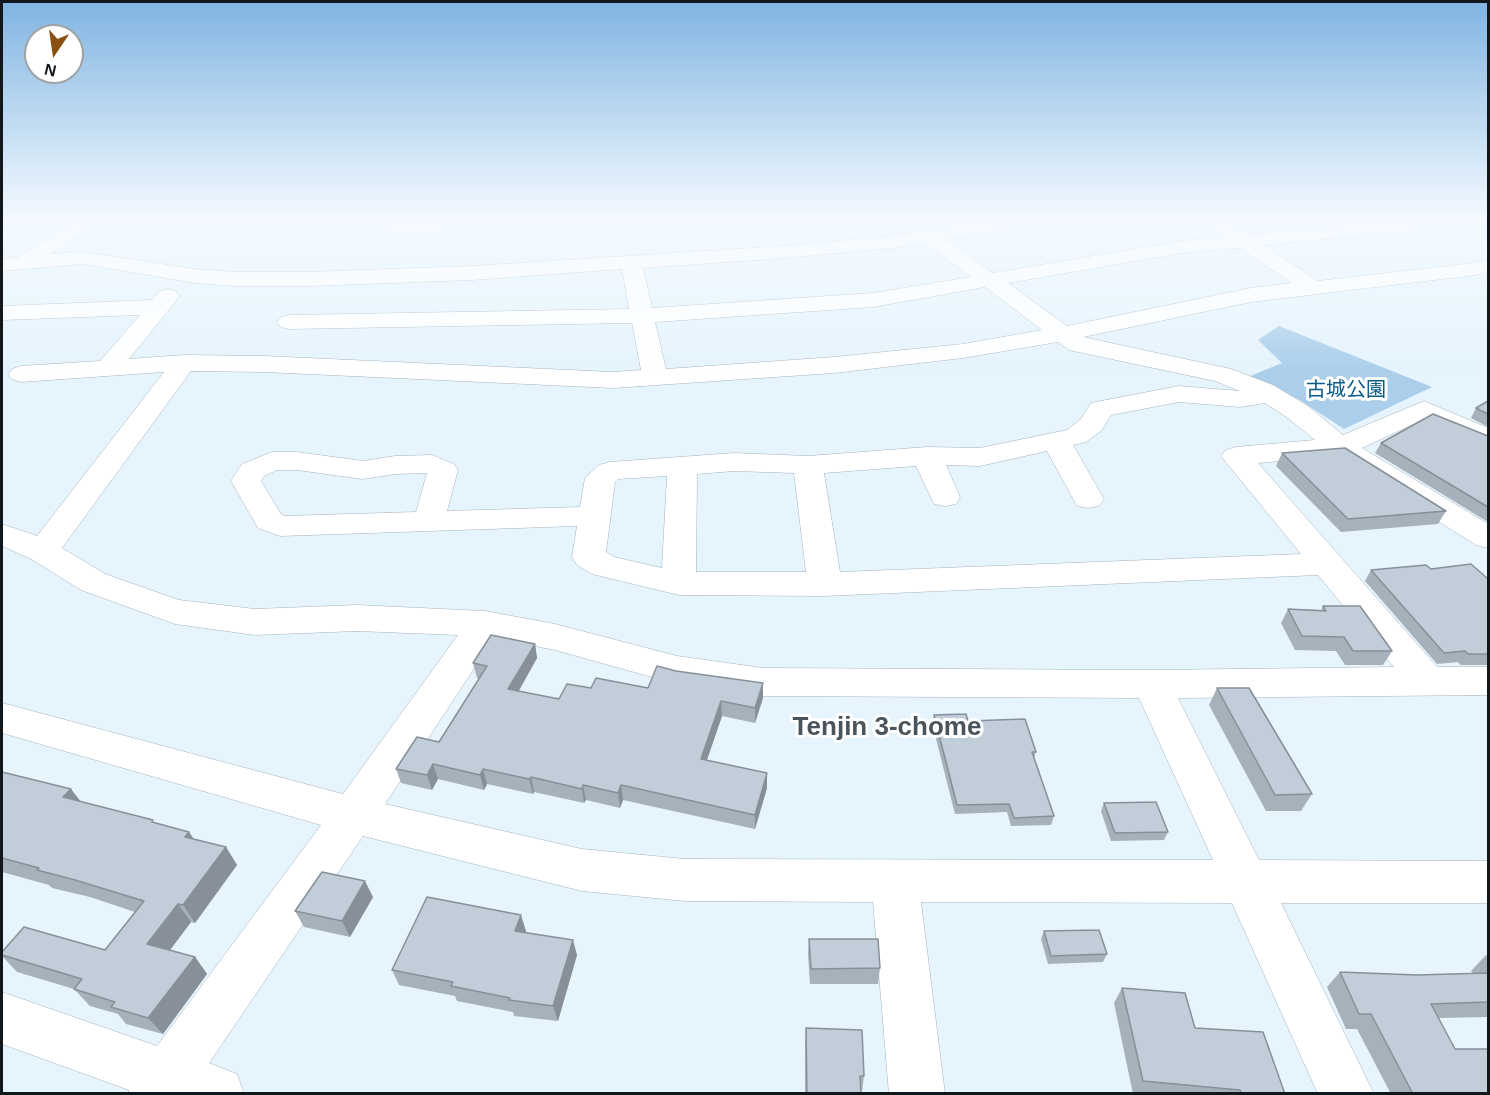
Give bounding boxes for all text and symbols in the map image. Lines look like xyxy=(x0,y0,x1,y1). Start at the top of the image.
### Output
north arrow xyxy=(24,24,84,84)
text: N xyxy=(43,60,58,80)
park label: 古城公園 xyxy=(1306,378,1386,402)
district label: Tenjin 3-chome xyxy=(793,712,981,744)

